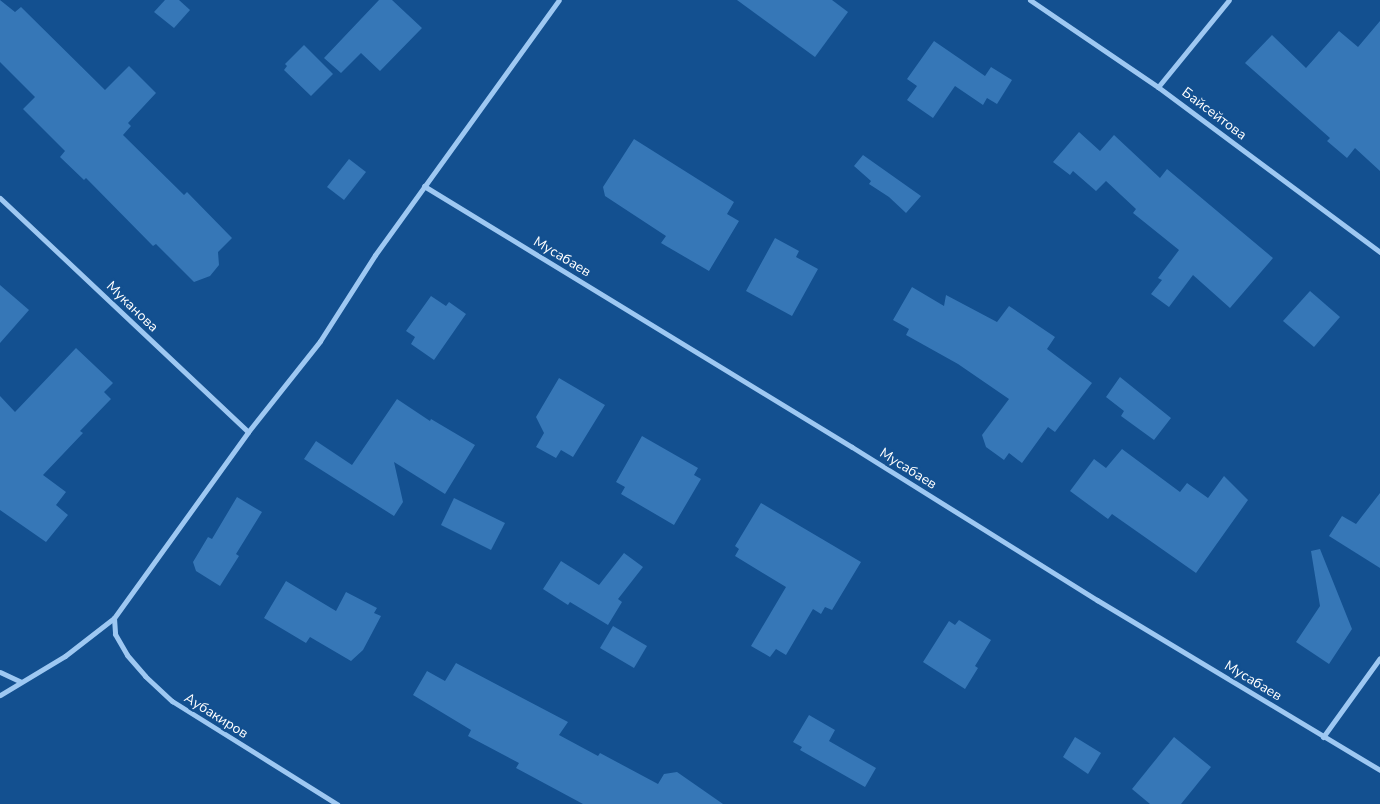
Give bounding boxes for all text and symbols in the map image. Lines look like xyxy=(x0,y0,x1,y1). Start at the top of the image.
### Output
street label: Байсейтова xyxy=(1178,84,1250,144)
street label: Мусабаев xyxy=(530,233,594,281)
street label: Муканова xyxy=(103,278,161,336)
street label: Мусабаев xyxy=(876,445,940,493)
street label: Мусабаев xyxy=(1221,657,1285,705)
street label: Аубакиров xyxy=(181,690,251,742)

